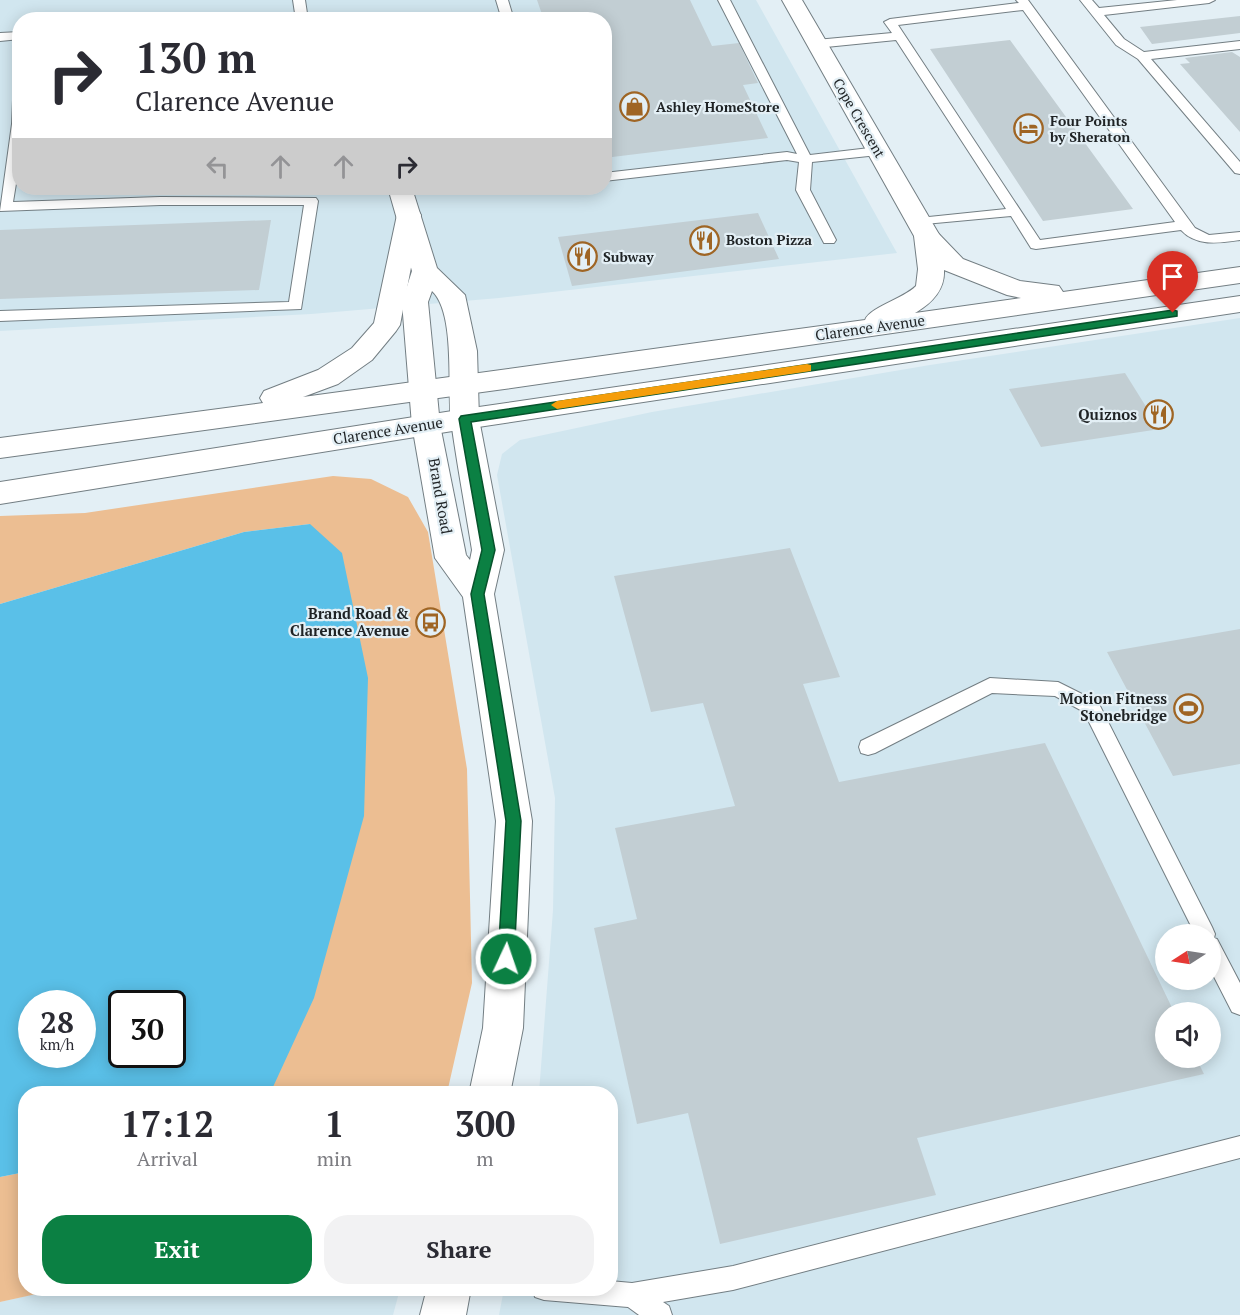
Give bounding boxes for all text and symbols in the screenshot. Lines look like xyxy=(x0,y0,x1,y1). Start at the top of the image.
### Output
text: 130 m xyxy=(135,29,256,85)
icon: right xyxy=(36,36,114,114)
street label: Cope Crescent xyxy=(829,74,890,162)
text: Clarence Avenue xyxy=(135,83,334,119)
shop icon: Ashley HomeStore xyxy=(619,91,651,123)
place label: Ashley HomeStore xyxy=(656,97,780,116)
place label: Four Points by Sheraton xyxy=(1049,111,1130,146)
hotel icon: Four Points by Sheraton xyxy=(1013,113,1045,145)
icon: left xyxy=(201,150,234,183)
icon: ahead xyxy=(264,150,297,183)
icon: ahead xyxy=(327,150,360,183)
icon: right xyxy=(390,150,423,183)
restaurant icon: Boston Pizza xyxy=(689,224,721,256)
place label: Boston Pizza xyxy=(726,230,812,249)
restaurant icon: Subway xyxy=(566,241,598,273)
place label: Subway xyxy=(603,247,654,266)
pin xyxy=(1147,251,1198,313)
icon: arrive xyxy=(1156,260,1189,293)
street label: Clarence Avenue xyxy=(814,309,926,345)
restaurant icon: Quiznos xyxy=(1142,399,1174,431)
place label: Quiznos xyxy=(1078,404,1137,424)
street label: Clarence Avenue xyxy=(332,411,444,449)
street label: Brand Road xyxy=(424,456,458,535)
place label: Brand Road & Clarence Avenue xyxy=(290,603,409,640)
bus stop icon: Brand Road & Clarence Avenue xyxy=(414,607,446,639)
place label: Motion Fitness Stonebridge xyxy=(1060,688,1167,725)
sports icon: Motion Fitness Stonebridge xyxy=(1172,692,1204,724)
north arrow xyxy=(1155,924,1221,990)
map controls xyxy=(1155,924,1221,1068)
position arrow xyxy=(474,927,538,991)
speed limit sign: 30 xyxy=(108,990,186,1068)
text: 28 xyxy=(40,1002,74,1042)
button: sound xyxy=(1155,1002,1221,1068)
text: km/h xyxy=(40,1034,74,1054)
text: 17:12 xyxy=(121,1100,214,1147)
text: 1 xyxy=(324,1100,345,1147)
text: 300 xyxy=(454,1100,515,1147)
text: Arrival xyxy=(137,1145,198,1172)
text: min xyxy=(317,1145,352,1172)
text: m xyxy=(476,1145,494,1172)
button: Exit xyxy=(42,1215,312,1284)
button: Share xyxy=(324,1215,594,1284)

